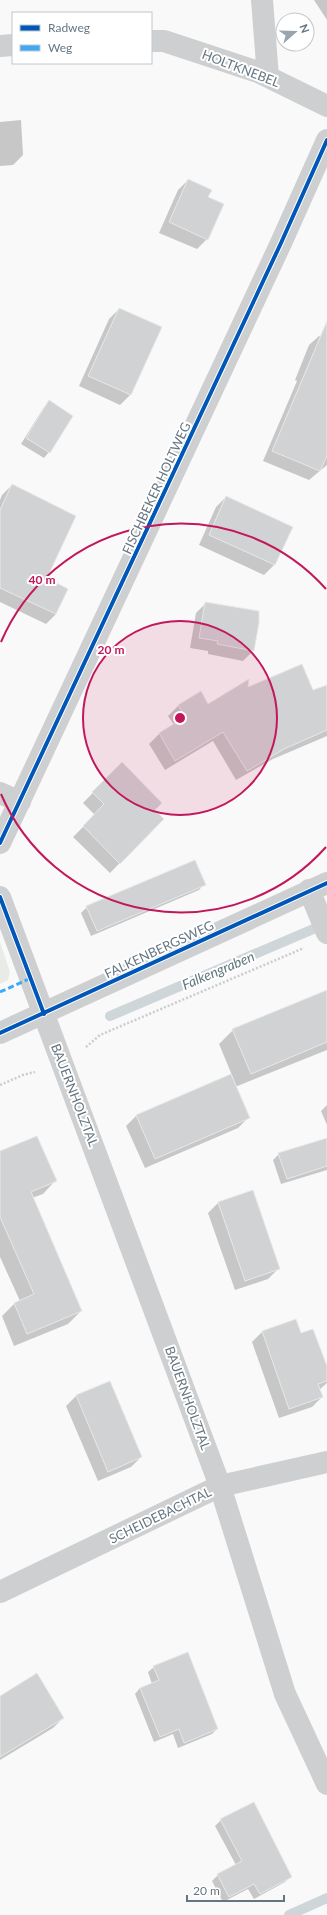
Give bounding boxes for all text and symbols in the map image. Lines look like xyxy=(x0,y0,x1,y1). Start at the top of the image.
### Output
legend xyxy=(12,12,152,64)
north arrow xyxy=(275,12,315,52)
text: Radweg xyxy=(48,20,90,35)
text: N xyxy=(297,22,312,35)
text: Weg xyxy=(48,40,72,55)
street label: HOLTKNEBEL xyxy=(200,46,282,90)
street label: FISCHBEKER HOLTWEG xyxy=(118,419,194,557)
text: 40 m xyxy=(29,572,55,587)
text: 20 m xyxy=(98,642,124,657)
centre of rings xyxy=(173,711,187,725)
street label: FALKENBERGSWEG xyxy=(102,917,216,981)
water label: Falkengraben xyxy=(179,947,257,993)
street label: BAUERNHOLZTAL xyxy=(48,1041,102,1149)
street label: BAUERNHOLZTAL xyxy=(162,1344,214,1452)
street label: SCHEIDEBACHTAL xyxy=(106,1483,214,1547)
scale bar xyxy=(187,1877,284,1903)
text: 20 m xyxy=(193,1883,220,1898)

